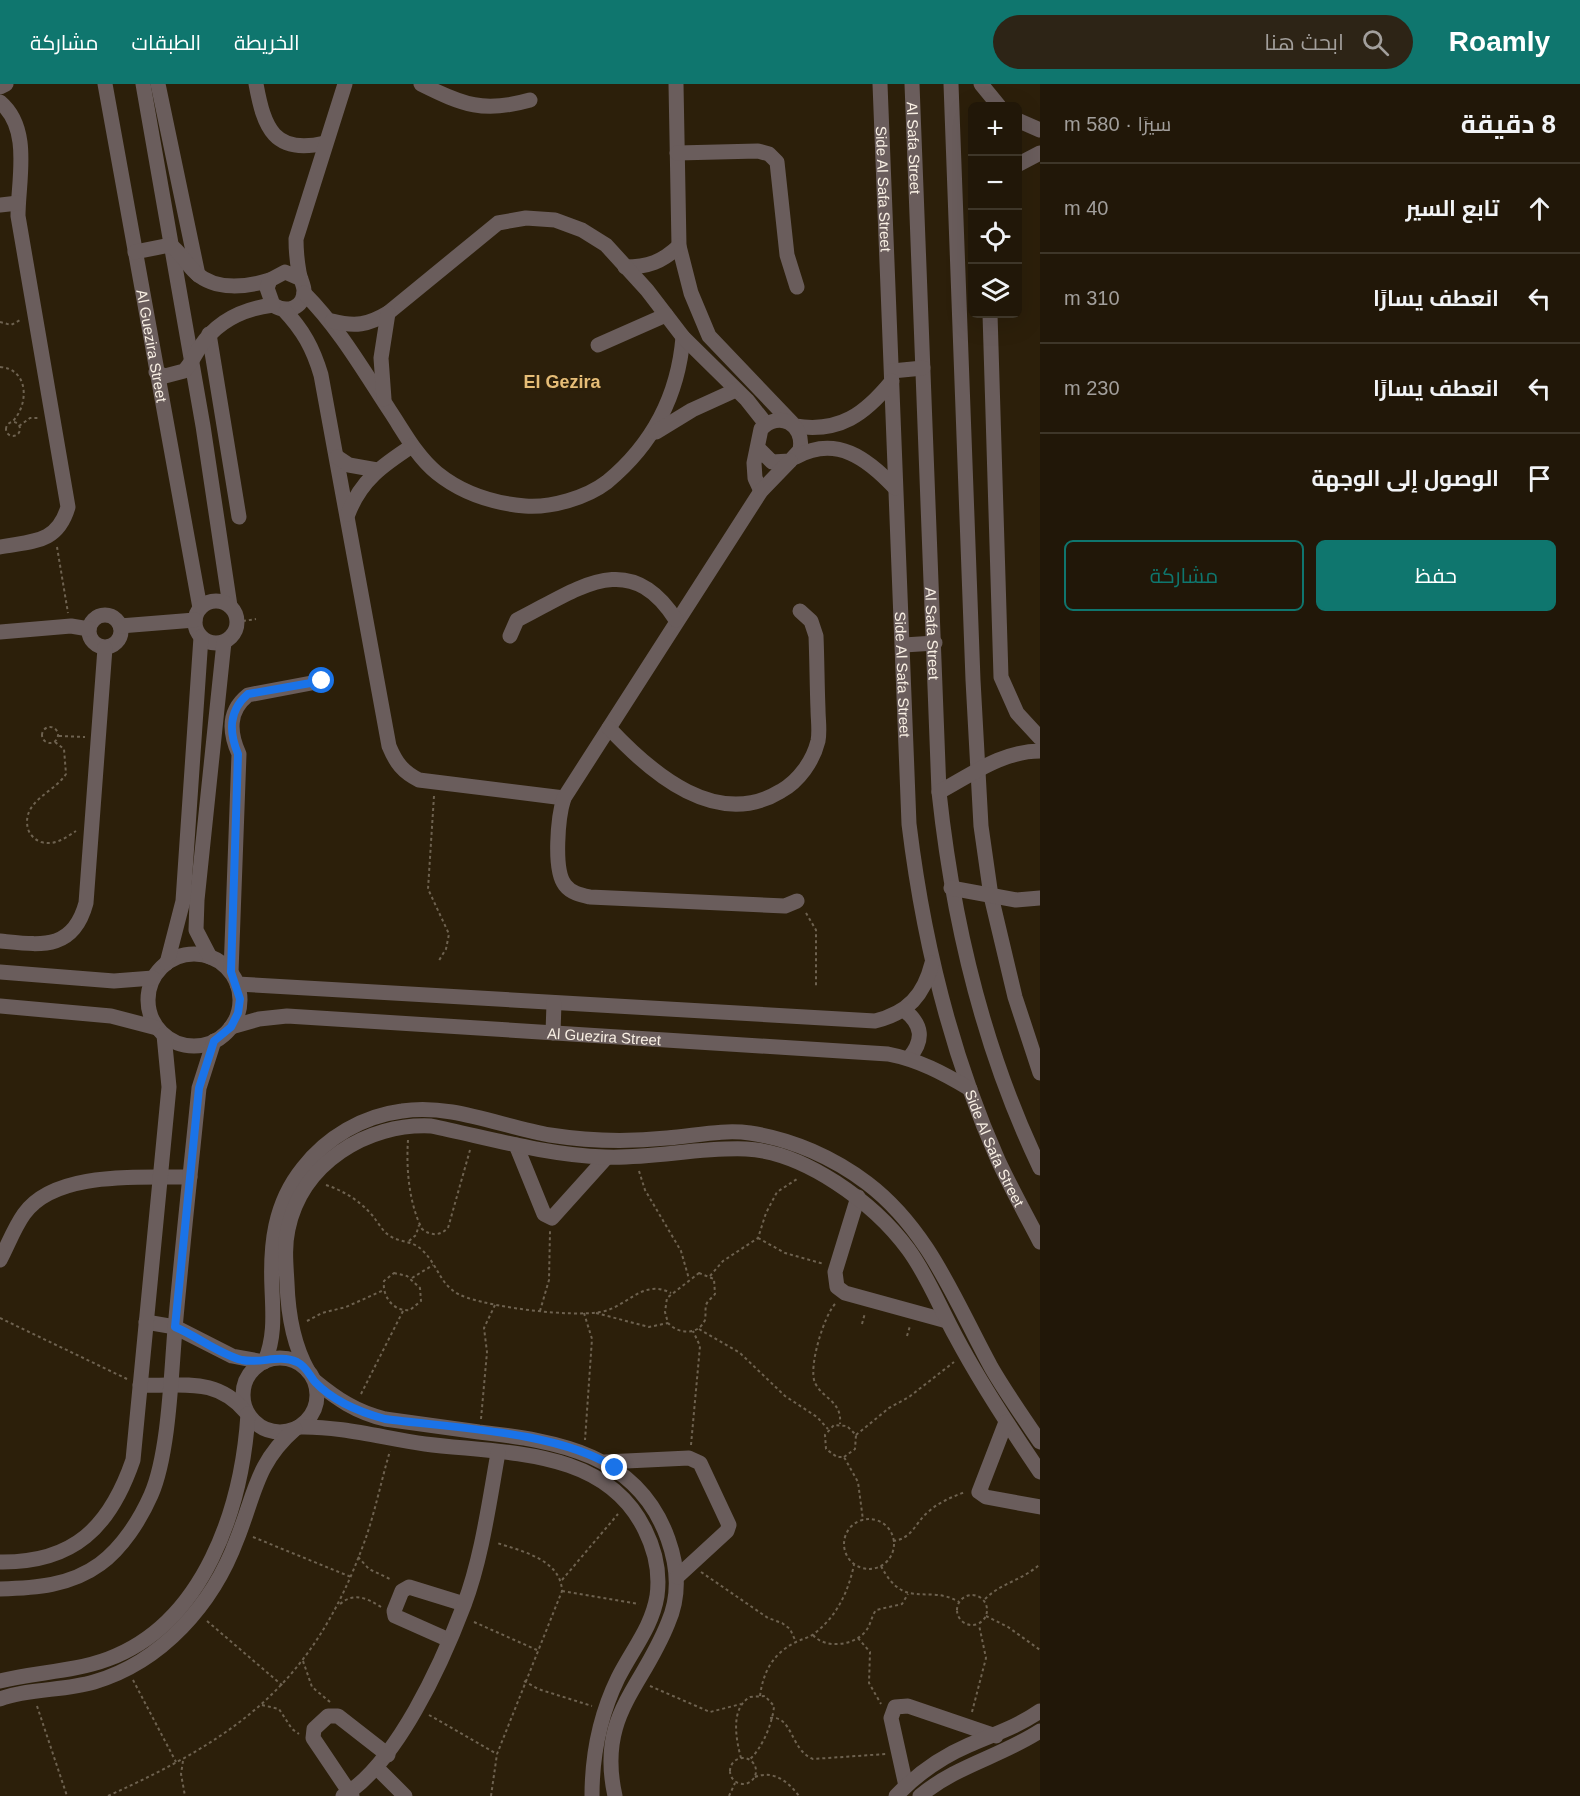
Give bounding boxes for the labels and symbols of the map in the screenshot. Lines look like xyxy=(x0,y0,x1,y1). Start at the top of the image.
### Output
street label: Al Safa Street xyxy=(904,101,925,195)
street label: Side Al Safa Street xyxy=(873,126,895,253)
street label: Al Guezira Street xyxy=(134,288,171,404)
district label: El Gezira xyxy=(523,372,602,392)
street label: Al Safa Street xyxy=(923,587,943,681)
street label: Side Al Safa Street xyxy=(892,611,914,739)
route start xyxy=(308,667,334,693)
street label: Al Guezira Street xyxy=(547,1024,662,1048)
street label: Side Al Safa Street xyxy=(962,1087,1029,1210)
route end xyxy=(601,1454,627,1480)

